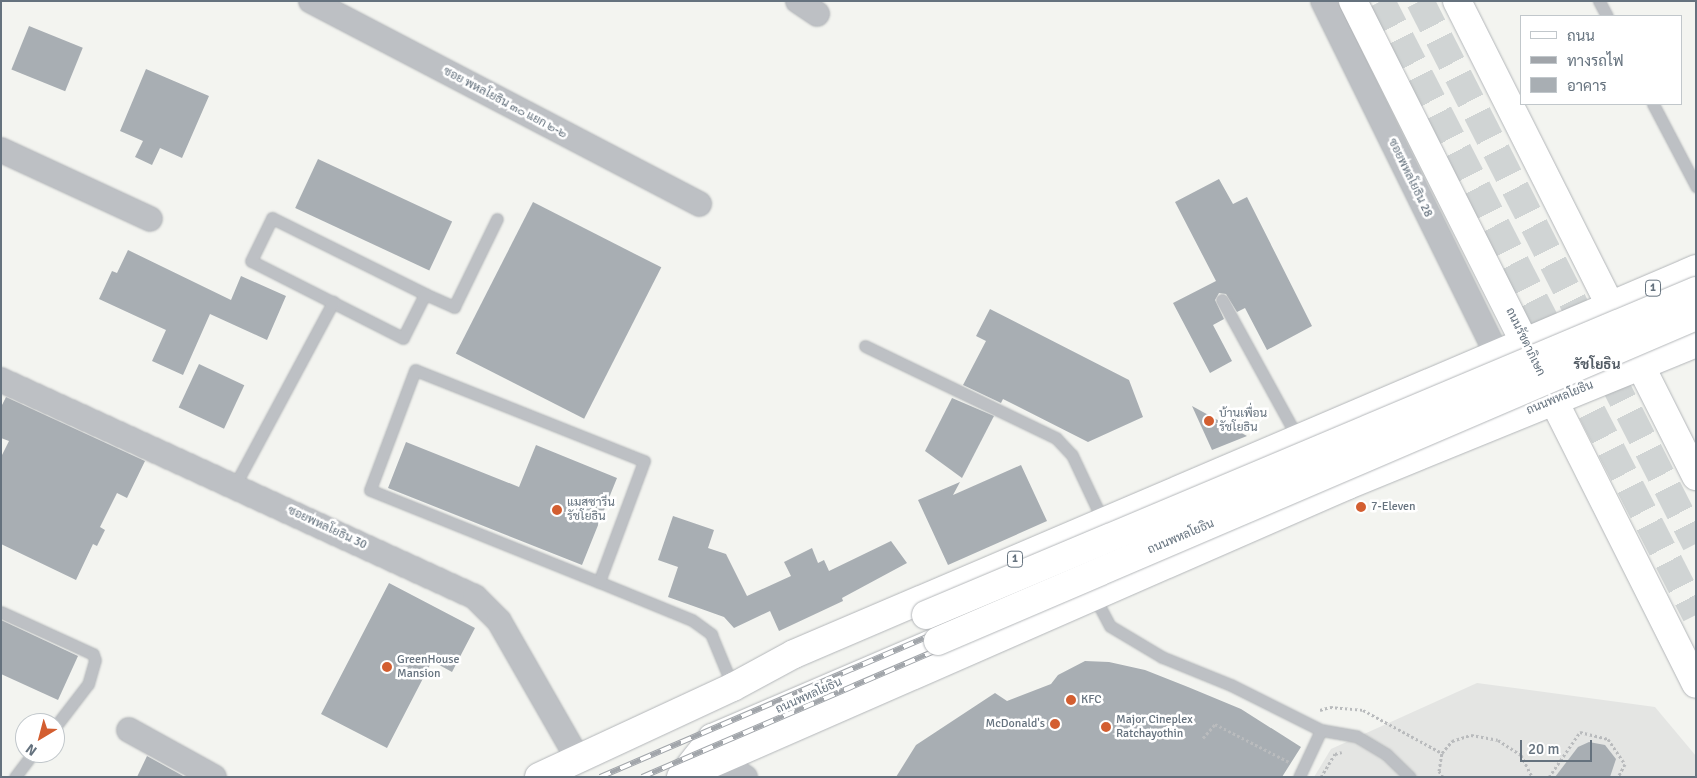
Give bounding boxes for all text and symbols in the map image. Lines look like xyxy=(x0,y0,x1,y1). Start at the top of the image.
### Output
legend xyxy=(1520,15,1682,105)
text: ถนน xyxy=(1567,27,1595,45)
text: ทางรถไฟ xyxy=(1567,52,1624,70)
street label: ซอย พหลโยธิน ๓๐ แยก ๒-๒ xyxy=(441,64,569,142)
text: อาคาร xyxy=(1567,77,1607,95)
street label: ซอยพหลโยธิน 28 xyxy=(1385,136,1435,220)
road number: 1 xyxy=(1644,280,1662,296)
street label: ถนนรัชดาภิเษก xyxy=(1502,305,1548,379)
district label: รัชโยธิน xyxy=(1573,357,1621,373)
street label: ถนนพหลโยธิน xyxy=(1524,378,1596,418)
place label: บ้านเพื่อน รัชโยธิน xyxy=(1219,407,1267,435)
marker: บ้านเพื่อน รัชโยธิน xyxy=(1203,415,1215,427)
place label: แมสซารีน รัชโยธิน xyxy=(567,496,615,524)
place label: 7-Eleven xyxy=(1371,500,1416,514)
marker: 7-Eleven xyxy=(1355,501,1367,513)
street label: ซอยพหลโยธิน 30 xyxy=(285,503,369,553)
marker: แมสซารีน รัชโยธิน xyxy=(551,504,563,516)
street label: ถนนพหลโยธิน xyxy=(1145,516,1217,558)
road number: 1 xyxy=(1006,550,1024,568)
place label: GreenHouse Mansion xyxy=(397,653,460,681)
marker: GreenHouse Mansion xyxy=(381,661,393,673)
street label: ถนนพหลโยธิน xyxy=(774,675,844,717)
place label: KFC xyxy=(1081,693,1102,707)
marker: KFC xyxy=(1065,694,1077,706)
north arrow xyxy=(15,713,65,763)
place label: Major Cineplex Ratchayothin xyxy=(1116,713,1193,741)
place label: McDonald's xyxy=(985,717,1045,731)
marker: McDonald's xyxy=(1049,718,1061,730)
marker: Major Cineplex Ratchayothin xyxy=(1100,721,1112,733)
scale bar xyxy=(1522,730,1594,762)
text: N xyxy=(22,740,40,759)
text: 20 m xyxy=(1528,740,1559,758)

